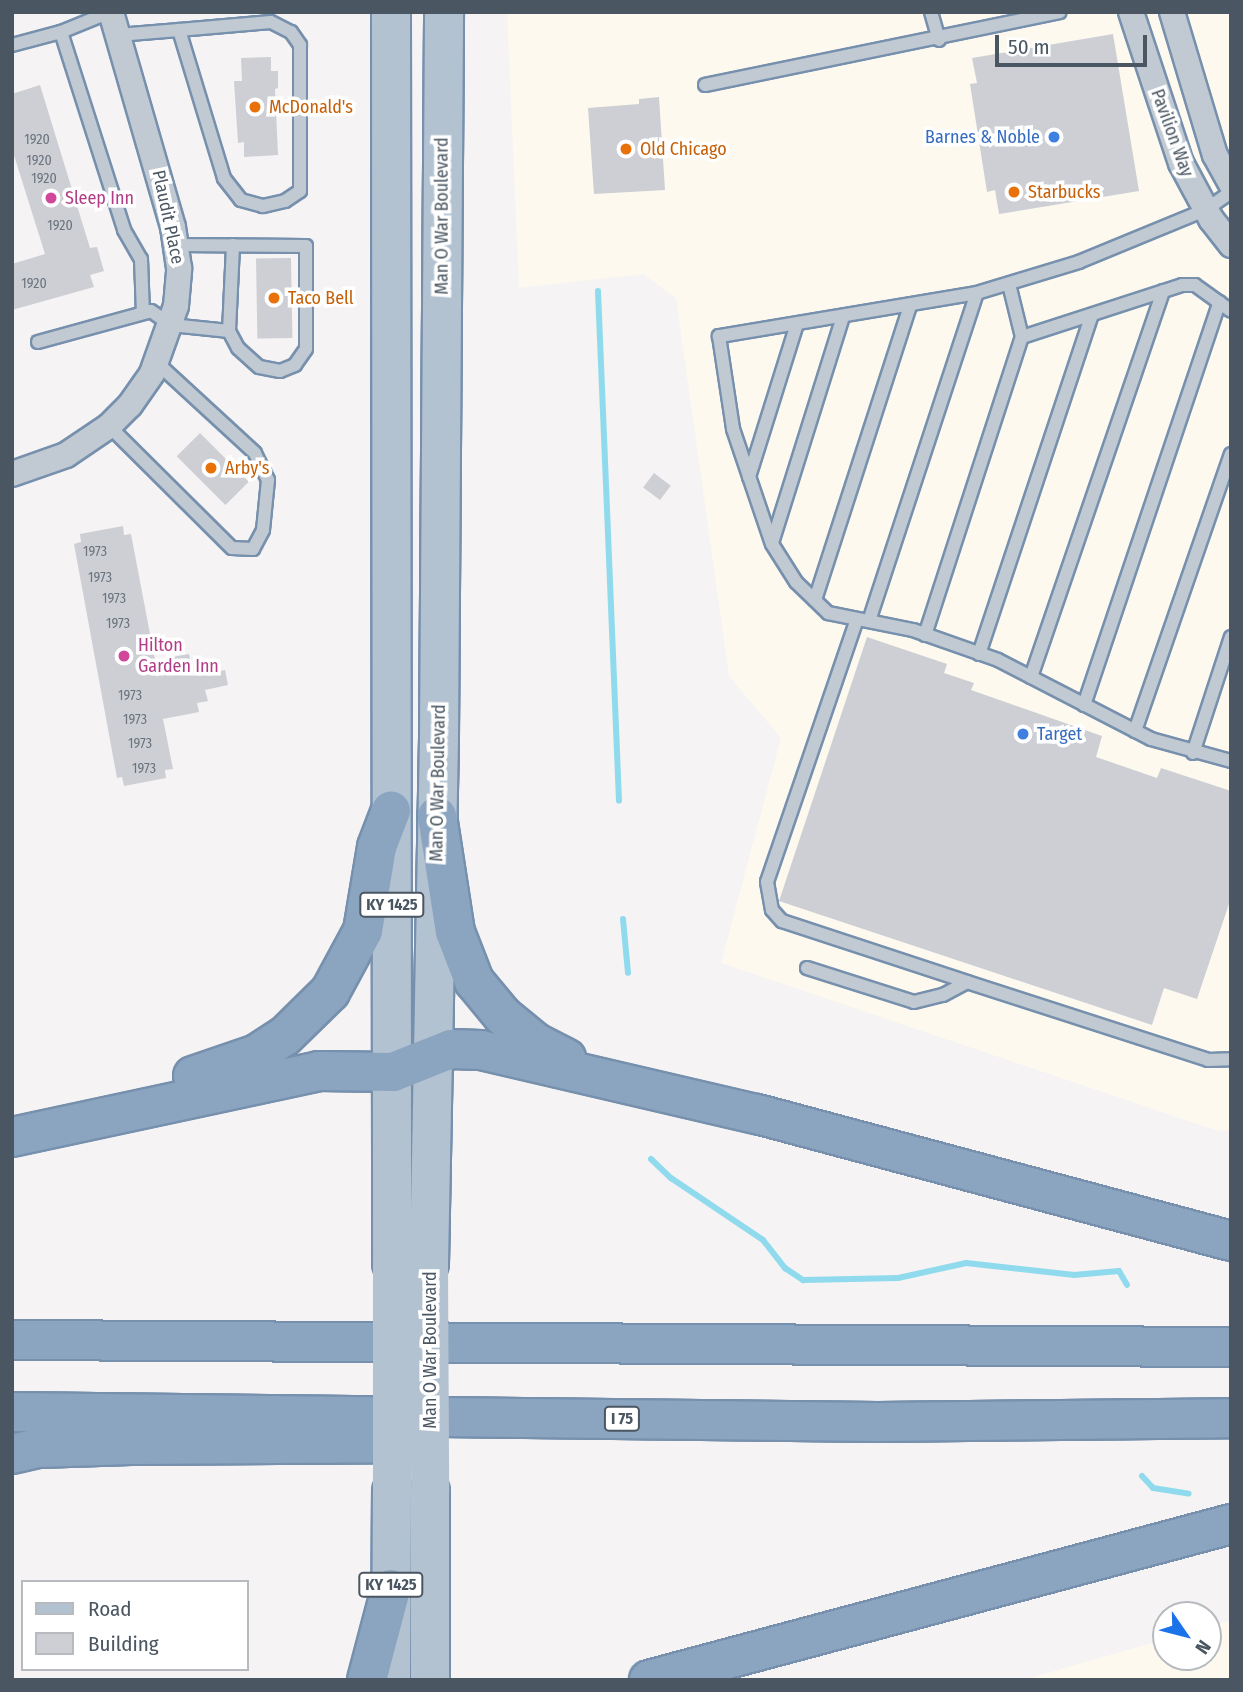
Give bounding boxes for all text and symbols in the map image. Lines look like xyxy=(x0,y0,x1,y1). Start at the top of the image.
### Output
scale bar xyxy=(998,21,1150,65)
text: 50 m xyxy=(1008,34,1050,60)
street label: Pavilion Way xyxy=(1146,86,1198,180)
place label: McDonald's xyxy=(269,96,353,118)
marker: McDonald's xyxy=(247,99,263,115)
place label: Barnes & Noble xyxy=(925,126,1040,148)
marker: Barnes & Noble xyxy=(1046,129,1062,145)
house number: 1920 xyxy=(24,132,50,148)
street label: Man O War Boulevard xyxy=(431,137,453,295)
place label: Old Chicago xyxy=(640,138,727,160)
marker: Old Chicago xyxy=(618,141,634,157)
house number: 1920 xyxy=(26,153,52,169)
street label: Plaudit Place xyxy=(148,168,188,266)
house number: 1920 xyxy=(31,171,57,187)
place label: Starbucks xyxy=(1028,181,1100,203)
marker: Starbucks xyxy=(1006,184,1022,200)
place label: Sleep Inn xyxy=(65,187,134,209)
marker: Sleep Inn xyxy=(43,190,59,206)
house number: 1920 xyxy=(47,218,73,234)
house number: 1920 xyxy=(21,276,47,292)
place label: Taco Bell xyxy=(288,287,354,309)
marker: Taco Bell xyxy=(266,290,282,306)
place label: Arby's xyxy=(225,457,269,479)
marker: Arby's xyxy=(203,460,219,476)
house number: 1973 xyxy=(83,544,107,560)
house number: 1973 xyxy=(88,570,112,586)
house number: 1973 xyxy=(102,591,126,607)
house number: 1973 xyxy=(106,616,130,632)
place label: Hilton Garden Inn xyxy=(138,635,219,678)
marker: Hilton Garden Inn xyxy=(116,648,132,664)
house number: 1973 xyxy=(118,688,142,704)
street label: Man O War Boulevard xyxy=(426,704,450,862)
house number: 1973 xyxy=(123,712,147,728)
place label: Target xyxy=(1037,723,1082,745)
marker: Target xyxy=(1015,726,1031,742)
house number: 1973 xyxy=(128,736,152,752)
house number: 1973 xyxy=(132,761,156,777)
road number: KY 1425 xyxy=(359,892,425,917)
street label: Man O War Boulevard xyxy=(419,1271,441,1429)
road number: I 75 xyxy=(603,1406,641,1432)
road number: KY 1425 xyxy=(358,1572,424,1597)
legend xyxy=(21,1580,248,1671)
text: Road xyxy=(88,1596,132,1622)
north arrow xyxy=(1152,1601,1222,1671)
text: Building xyxy=(88,1631,159,1657)
text: N xyxy=(1190,1636,1216,1658)

